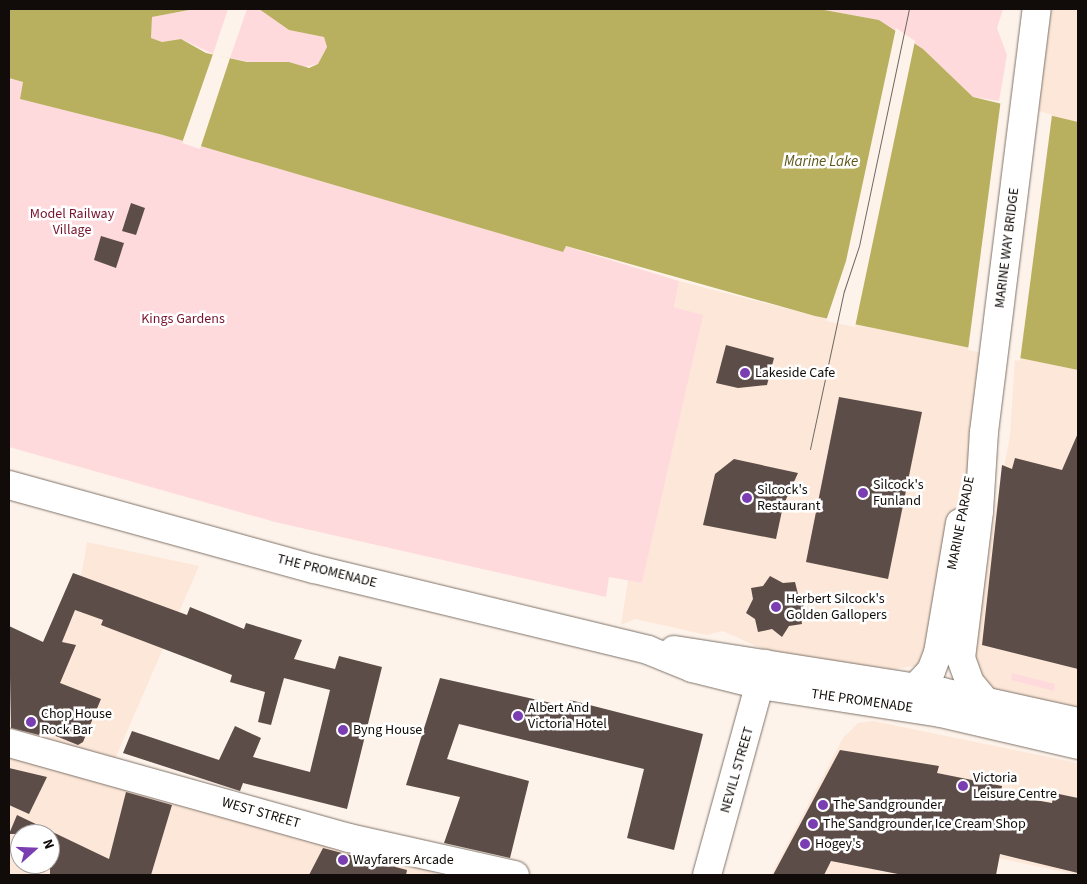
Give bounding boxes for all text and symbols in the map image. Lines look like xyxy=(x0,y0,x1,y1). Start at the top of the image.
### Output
water label: Marine Lake xyxy=(784,153,858,171)
street label: MARINE WAY BRIDGE xyxy=(991,187,1023,309)
park label: Model Railway Village xyxy=(30,206,114,238)
park label: Kings Gardens xyxy=(141,311,225,327)
place label: Lakeside Cafe xyxy=(755,365,835,381)
marker: Lakeside Cafe xyxy=(739,367,751,379)
street label: MARINE PARADE xyxy=(944,475,978,571)
place label: Silcock's Funland xyxy=(873,477,924,510)
place label: Silcock's Restaurant xyxy=(757,482,820,514)
marker: Silcock's Funland xyxy=(857,487,869,499)
marker: Silcock's Restaurant xyxy=(741,492,753,504)
street label: THE PROMENADE xyxy=(275,550,379,592)
place label: Herbert Silcock's Golden Gallopers xyxy=(786,591,887,624)
marker: Herbert Silcock's Golden Gallopers xyxy=(770,601,782,613)
street label: THE PROMENADE xyxy=(810,686,914,716)
place label: Albert And Victoria Hotel xyxy=(528,700,607,732)
place label: Chop House Rock Bar xyxy=(41,706,112,739)
marker: Albert And Victoria Hotel xyxy=(512,710,524,722)
marker: Chop House Rock Bar xyxy=(25,716,37,728)
place label: Byng House xyxy=(353,722,422,738)
marker: Byng House xyxy=(337,724,349,736)
street label: NEVILL STREET xyxy=(717,725,757,815)
place label: Victoria Leisure Centre xyxy=(973,770,1057,802)
marker: Victoria Leisure Centre xyxy=(957,780,969,792)
street label: WEST STREET xyxy=(220,794,302,832)
place label: The Sandgrounder xyxy=(833,797,942,813)
marker: The Sandgrounder xyxy=(817,799,829,811)
place label: The Sandgrounder Ice Cream Shop xyxy=(823,816,1026,832)
marker: The Sandgrounder Ice Cream Shop xyxy=(807,818,819,830)
north arrow xyxy=(10,824,60,874)
text: N xyxy=(37,836,59,852)
place label: Hogey's xyxy=(815,836,861,852)
marker: Hogey's xyxy=(799,838,811,850)
place label: Wayfarers Arcade xyxy=(353,852,454,868)
marker: Wayfarers Arcade xyxy=(337,854,349,866)

